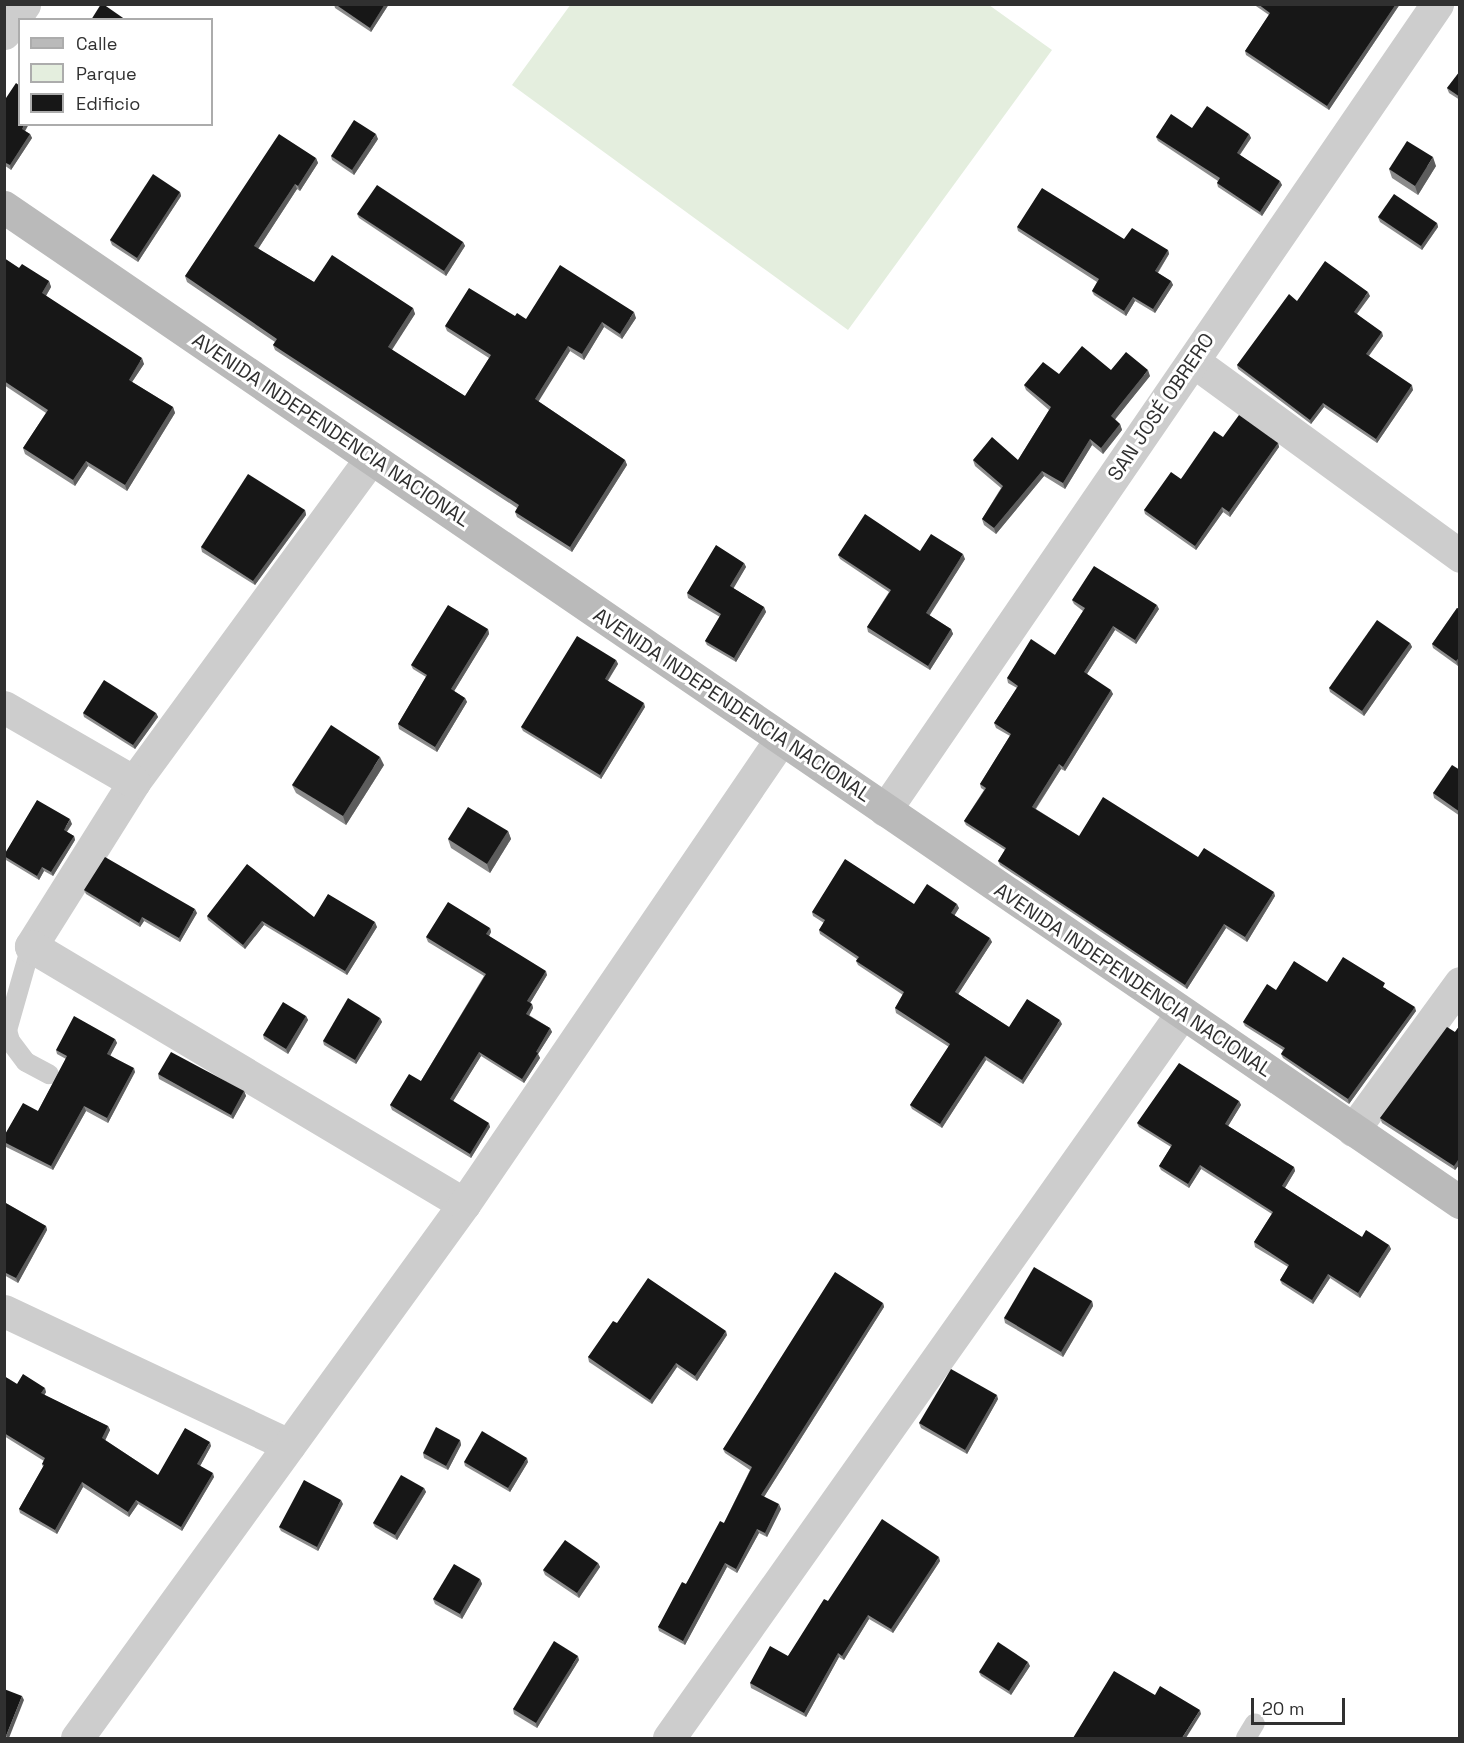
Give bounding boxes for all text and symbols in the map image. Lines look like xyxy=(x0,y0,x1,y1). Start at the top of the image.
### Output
legend xyxy=(18,18,213,126)
text: Calle xyxy=(76,32,117,55)
text: Parque xyxy=(76,62,137,85)
text: Edificio xyxy=(76,92,140,115)
street label: AVENIDA INDEPENDENCIA NACIONAL xyxy=(187,328,475,532)
street label: SAN JOSÉ OBRERO xyxy=(1103,329,1219,485)
street label: AVENIDA INDEPENDENCIA NACIONAL xyxy=(588,603,876,807)
street label: AVENIDA INDEPENDENCIA NACIONAL xyxy=(989,878,1277,1082)
scale bar xyxy=(1254,1686,1348,1724)
text: 20 m xyxy=(1262,1697,1305,1720)

